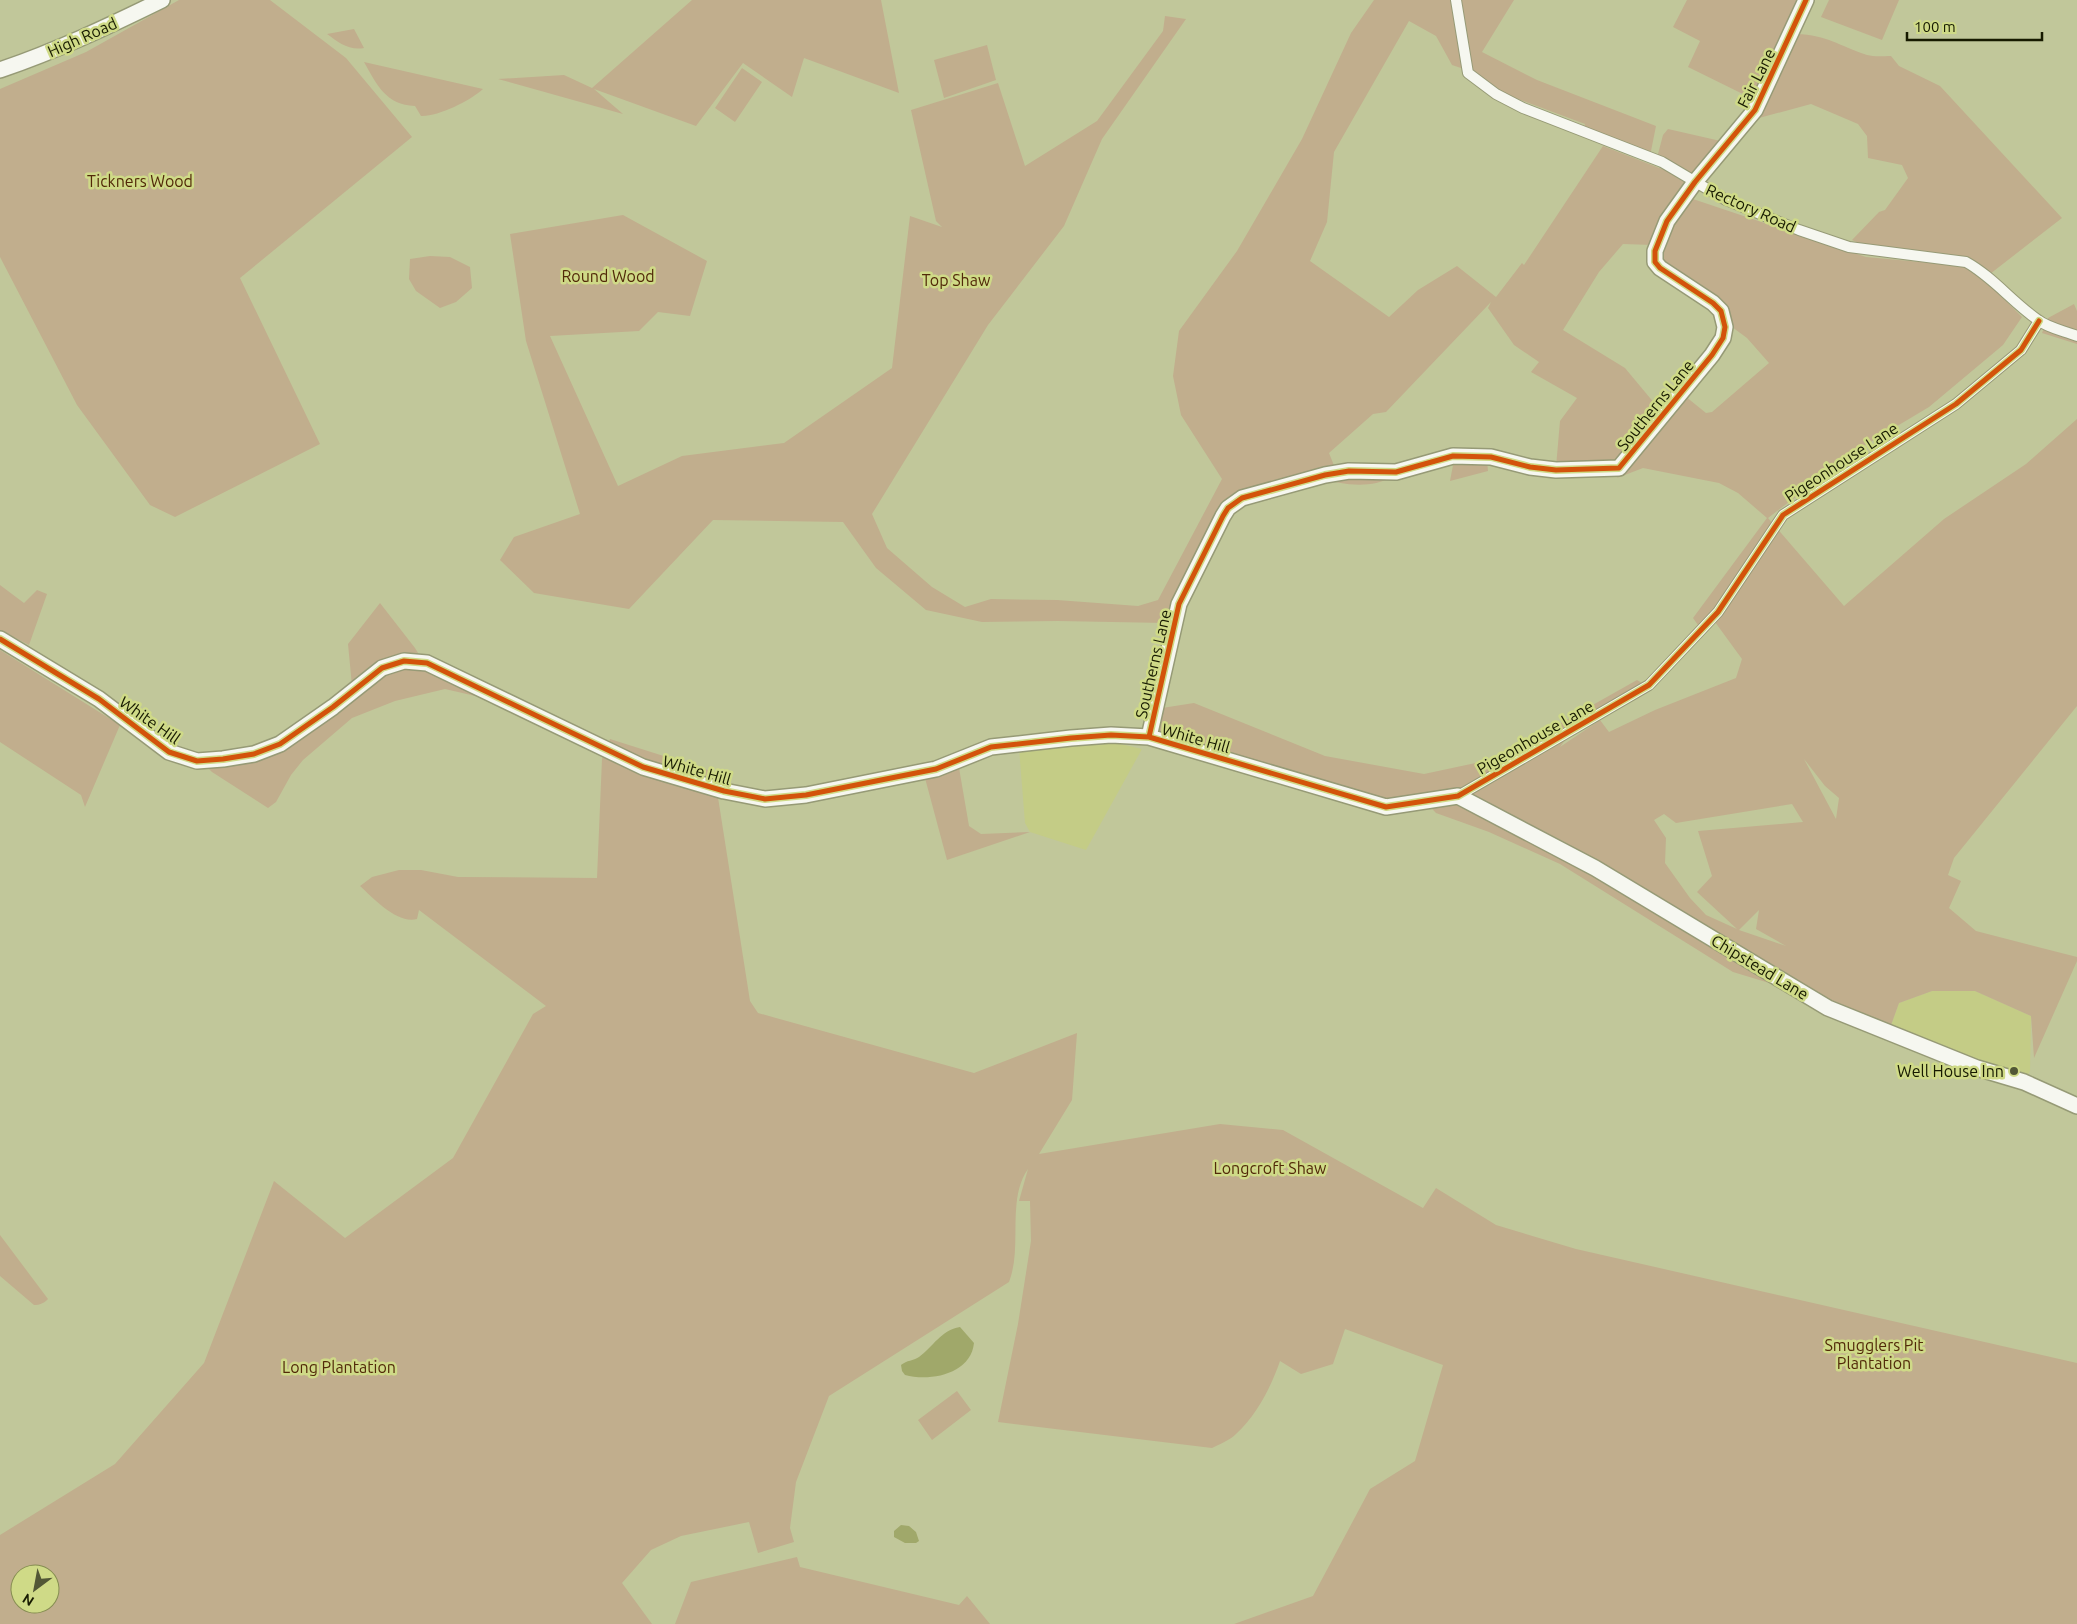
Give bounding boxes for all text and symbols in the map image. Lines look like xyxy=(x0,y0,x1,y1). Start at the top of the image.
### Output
scale bar xyxy=(1907,10,2042,42)
street label: High Road xyxy=(45,14,119,60)
text: 100 m xyxy=(1914,18,1956,35)
street label: Fair Lane xyxy=(1733,45,1779,111)
park label: Tickners Wood xyxy=(87,172,193,190)
street label: Rectory Road xyxy=(1703,180,1799,236)
park label: Round Wood xyxy=(561,267,655,285)
park label: Top Shaw xyxy=(922,271,991,289)
street label: Southerns Lane xyxy=(1613,356,1697,454)
street label: Pigeonhouse Lane xyxy=(1781,419,1901,505)
street label: Southerns Lane xyxy=(1132,608,1174,720)
street label: White Hill xyxy=(116,693,184,747)
street label: Pigeonhouse Lane xyxy=(1474,696,1596,778)
street label: White Hill xyxy=(1160,720,1232,756)
street label: White Hill xyxy=(661,752,733,788)
street label: Chipstead Lane xyxy=(1708,931,1812,1003)
place label: Well House Inn xyxy=(1897,1062,2004,1080)
marker: Well House Inn xyxy=(2008,1065,2020,1077)
park label: Longcroft Shaw xyxy=(1214,1159,1327,1177)
park label: Smugglers Pit Plantation xyxy=(1824,1336,1924,1372)
park label: Long Plantation xyxy=(282,1358,396,1376)
north arrow xyxy=(10,1564,60,1614)
text: N xyxy=(19,1590,37,1610)

